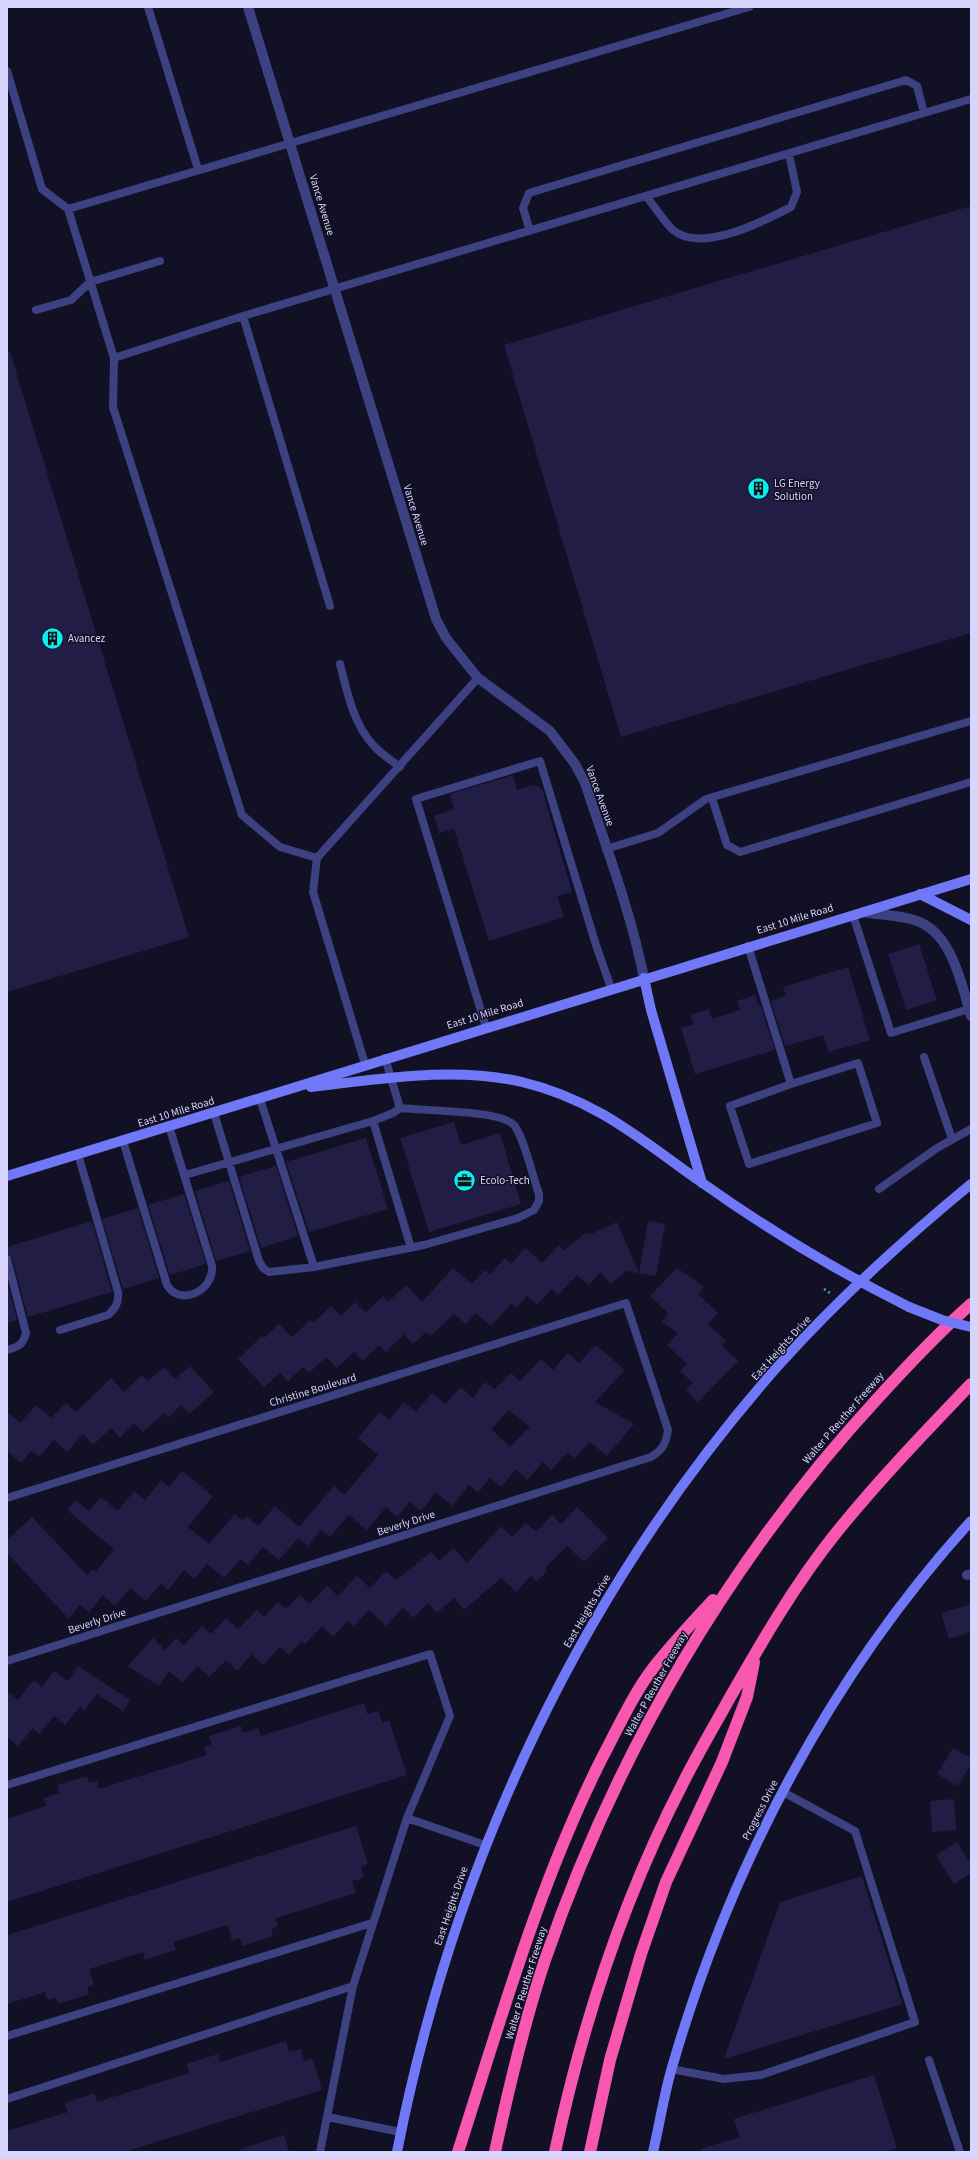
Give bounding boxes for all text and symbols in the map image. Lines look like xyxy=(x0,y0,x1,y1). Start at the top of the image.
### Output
street label: Vance Avenue xyxy=(306,173,339,238)
building icon: LG Energy Solution xyxy=(746,476,772,502)
place label: LG Energy Solution xyxy=(774,476,820,504)
street label: Vance Avenue xyxy=(400,483,433,548)
building icon: Avancez xyxy=(39,625,65,651)
place label: Avancez xyxy=(68,631,106,646)
street label: Vance Avenue xyxy=(582,764,618,829)
street label: East 10 Mile Road xyxy=(755,900,835,938)
street label: East 10 Mile Road xyxy=(445,995,525,1033)
street label: East 10 Mile Road xyxy=(136,1093,216,1131)
office icon: Ecolo-Tech xyxy=(451,1167,477,1193)
place label: Ecolo-Tech xyxy=(480,1173,530,1188)
street label: East Heights Drive xyxy=(748,1312,815,1384)
street label: Walter P Reuther Freeway xyxy=(799,1369,887,1467)
street label: Christine Boulevard xyxy=(268,1370,358,1410)
street label: Beverly Drive xyxy=(375,1506,438,1539)
street label: East Heights Drive xyxy=(560,1571,614,1651)
street label: Beverly Drive xyxy=(66,1604,129,1637)
street label: Walter P Reuther Freeway xyxy=(621,1629,691,1739)
street label: Progress Drive xyxy=(738,1777,782,1843)
street label: East Heights Drive xyxy=(430,1864,472,1948)
street label: Walter P Reuther Freeway xyxy=(502,1925,550,2041)

